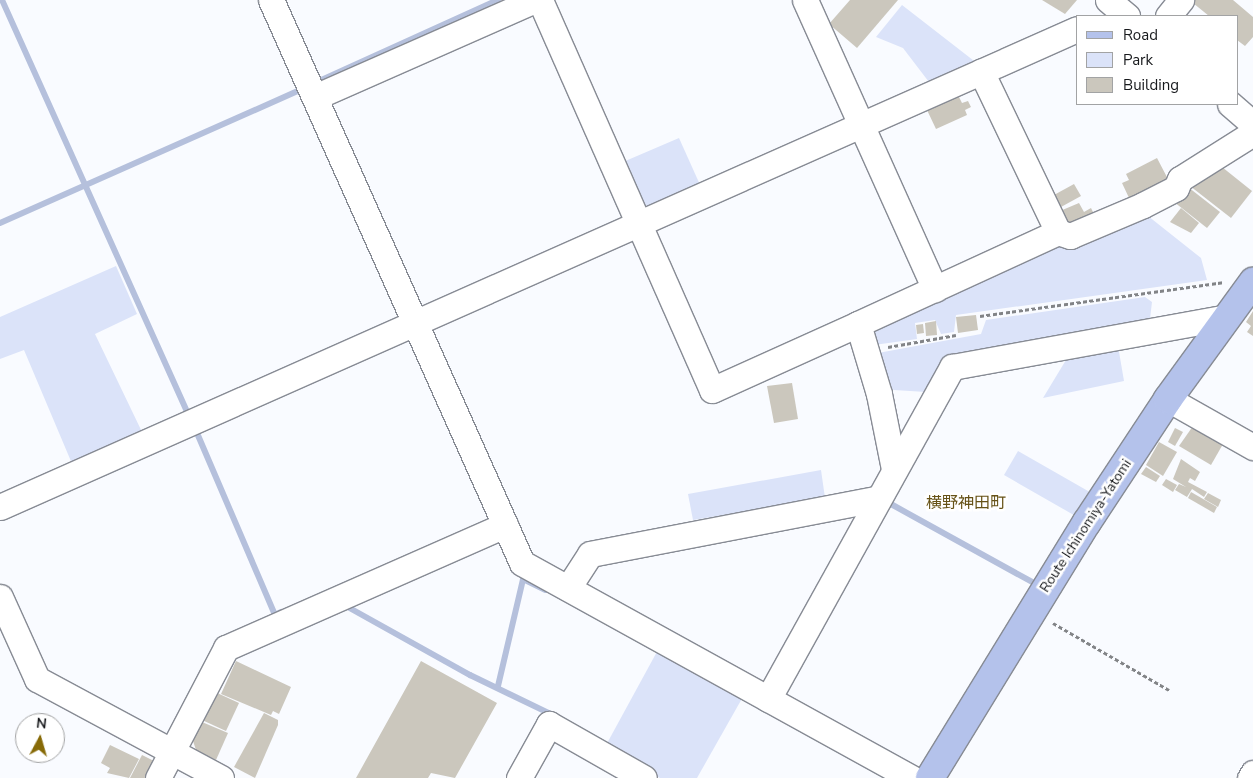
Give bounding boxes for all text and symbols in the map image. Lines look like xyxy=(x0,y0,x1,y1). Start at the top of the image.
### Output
legend xyxy=(1076,15,1238,105)
text: Road xyxy=(1123,25,1158,45)
text: Park xyxy=(1123,50,1153,70)
text: Building xyxy=(1123,75,1179,95)
street label: Route Ichinomiya-Yatomi xyxy=(1037,456,1135,596)
district label: 横野神田町 xyxy=(926,493,1006,513)
north arrow xyxy=(15,713,65,763)
text: N xyxy=(35,714,48,734)

